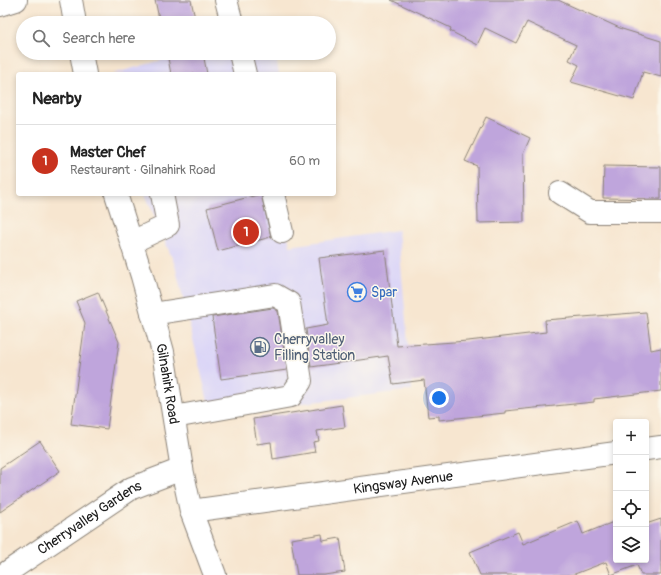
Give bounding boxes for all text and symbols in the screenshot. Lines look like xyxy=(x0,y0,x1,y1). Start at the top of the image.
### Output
search box xyxy=(16,16,336,60)
icon: search xyxy=(30,27,52,49)
text: Search here xyxy=(62,29,135,48)
text: Nearby xyxy=(32,88,81,109)
text: Master Chef xyxy=(70,143,146,162)
text: 1 xyxy=(42,153,48,169)
text: 60 m xyxy=(289,153,320,169)
text: Restaurant · Gilnahirk Road xyxy=(70,162,216,178)
pin: 1 xyxy=(233,217,259,247)
supermarket icon: Spar xyxy=(346,281,368,303)
place label: Spar xyxy=(371,284,397,301)
place label: Cherryvalley Filling Station xyxy=(274,331,355,364)
fuel station icon: Cherryvalley Filling Station xyxy=(249,336,271,358)
street label: Gilnahirk Road xyxy=(152,341,183,426)
your location xyxy=(429,388,449,408)
map controls xyxy=(613,419,649,563)
button: + xyxy=(613,419,649,455)
button: − xyxy=(613,455,649,491)
street label: Kingsway Avenue xyxy=(352,467,454,498)
street label: Cherryvalley Gardens xyxy=(34,477,145,558)
button: locate xyxy=(613,491,649,527)
button: layers xyxy=(613,527,649,563)

